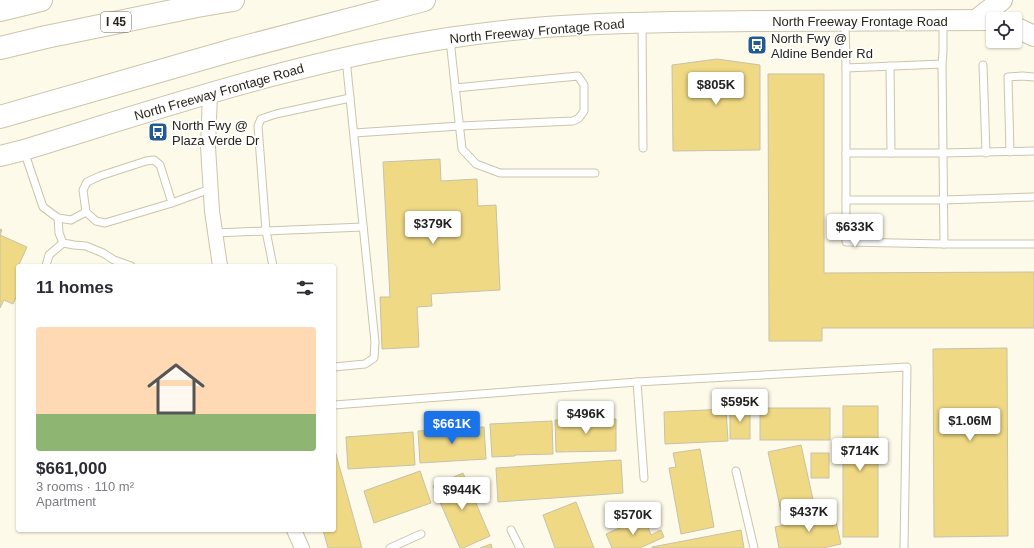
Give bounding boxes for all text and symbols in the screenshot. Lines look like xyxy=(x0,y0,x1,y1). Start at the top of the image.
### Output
road number: I 45 xyxy=(101,12,131,32)
map controls xyxy=(986,12,1022,48)
button: locate xyxy=(986,12,1022,48)
street label: North Freeway Frontage Road xyxy=(772,14,948,29)
street label: North Freeway Frontage Road xyxy=(449,16,625,46)
place label: North Fwy @ Aldine Bender Rd xyxy=(771,31,873,61)
bus stop icon: North Fwy @ Aldine Bender Rd xyxy=(746,34,768,56)
street label: North Freeway Frontage Road xyxy=(133,61,305,123)
pin: $805K xyxy=(688,72,744,106)
text: $805K xyxy=(697,77,735,92)
place label: North Fwy @ Plaza Verde Dr xyxy=(172,118,260,148)
bus stop icon: North Fwy @ Plaza Verde Dr xyxy=(147,121,169,143)
pin: $379K xyxy=(405,211,461,245)
pin: $633K xyxy=(827,214,883,248)
text: $379K xyxy=(414,216,452,231)
text: $633K xyxy=(836,219,874,234)
icon: filters xyxy=(294,277,316,299)
text: 11 homes xyxy=(36,278,114,297)
icon: home xyxy=(140,353,212,425)
pin: $595K xyxy=(712,389,768,423)
text: $595K xyxy=(721,394,759,409)
pin: $496K xyxy=(558,401,614,435)
text: $496K xyxy=(567,406,605,421)
pin: $1.06M xyxy=(937,408,1003,442)
pin: $661K xyxy=(424,411,480,445)
text: $1.06M xyxy=(948,413,992,428)
text: $661K xyxy=(433,416,471,431)
pin: $714K xyxy=(832,438,888,472)
text: $714K xyxy=(841,443,879,458)
text: $661,000 xyxy=(36,459,107,478)
pin: $944K xyxy=(434,477,490,511)
text: 3 rooms · 110 m² xyxy=(36,479,134,494)
text: $944K xyxy=(443,482,481,497)
text: Apartment xyxy=(36,494,96,509)
pin: $437K xyxy=(781,499,837,533)
pin: $570K xyxy=(605,502,661,536)
text: $437K xyxy=(790,504,828,519)
text: $570K xyxy=(614,507,652,522)

